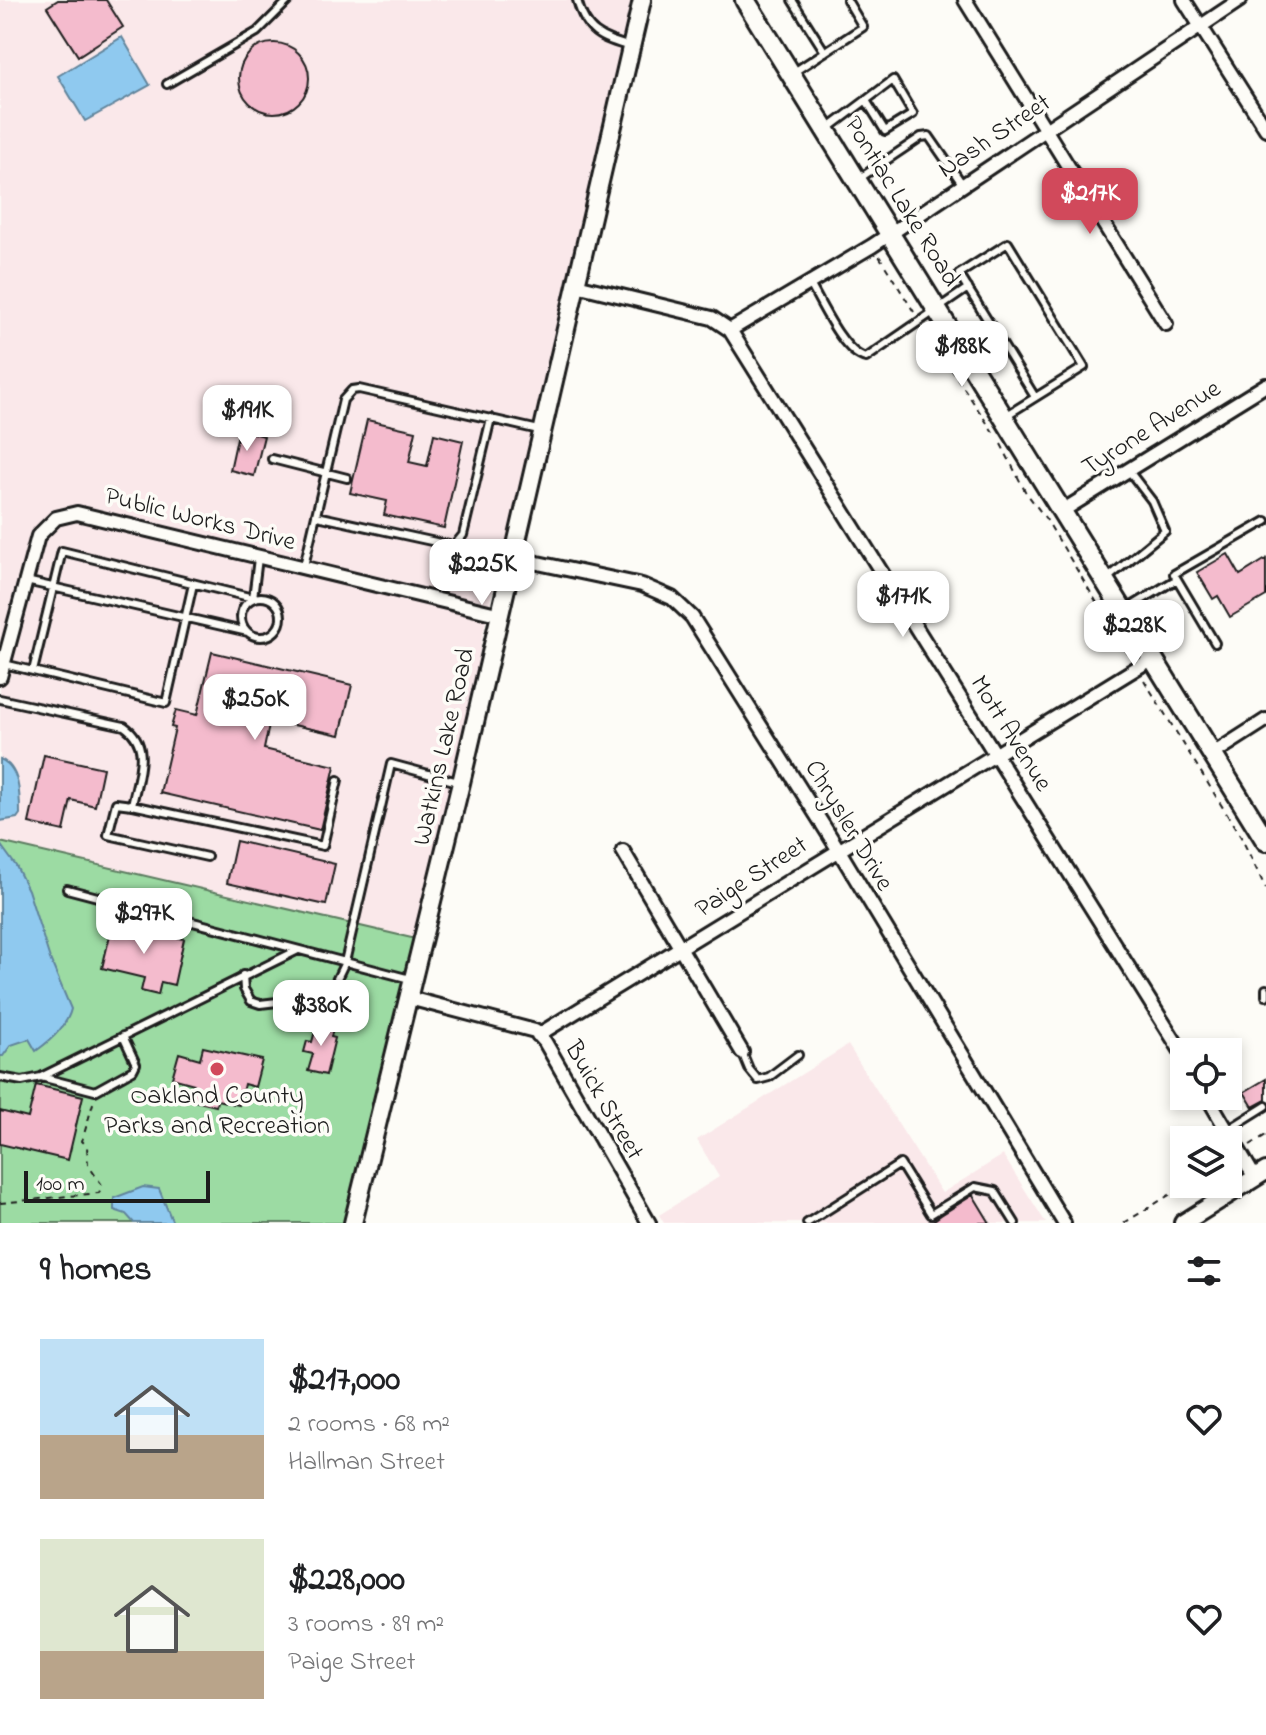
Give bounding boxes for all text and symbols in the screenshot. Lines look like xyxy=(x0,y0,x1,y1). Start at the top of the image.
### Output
street label: Nash Street xyxy=(931,85,1059,189)
street label: Pontiac Lake Road xyxy=(833,109,969,295)
pin: $217K xyxy=(1034,168,1146,236)
text: $217K xyxy=(1060,175,1120,213)
pin: $188K xyxy=(906,321,1018,389)
text: $188K xyxy=(934,328,990,366)
street label: Tyrone Avenue xyxy=(1075,371,1229,487)
pin: $191K xyxy=(191,385,303,453)
text: $191K xyxy=(221,392,273,430)
street label: Public Works Drive xyxy=(101,478,300,562)
pin: $225K xyxy=(426,539,538,607)
text: $225K xyxy=(447,546,517,584)
pin: $171K xyxy=(847,571,959,639)
text: $171K xyxy=(875,578,931,616)
pin: $228K xyxy=(1078,600,1190,668)
text: $228K xyxy=(1102,607,1166,645)
street label: Watkins Lake Road xyxy=(404,644,486,849)
street label: Mott Avenue xyxy=(959,668,1061,800)
pin: $250K xyxy=(199,674,311,742)
text: $250K xyxy=(221,681,289,719)
street label: Chrysler Drive xyxy=(794,753,902,899)
street label: Paige Street xyxy=(688,827,816,929)
pin: $297K xyxy=(88,888,200,956)
text: $297K xyxy=(114,895,174,933)
pin: $380K xyxy=(265,980,377,1048)
text: $380K xyxy=(291,987,351,1025)
street label: Buick Street xyxy=(553,1034,653,1168)
map controls xyxy=(1170,1038,1242,1198)
button: locate xyxy=(1170,1038,1242,1110)
marker: Oakland County Parks and Recreation xyxy=(208,1060,226,1078)
place label: Oakland County Parks and Recreation xyxy=(104,1078,330,1146)
button: layers xyxy=(1170,1126,1242,1198)
scale bar xyxy=(24,1167,210,1203)
text: 100 m xyxy=(36,1169,85,1201)
text: 9 homes xyxy=(40,1246,152,1296)
icon: filters xyxy=(1182,1249,1226,1293)
text: $217,000 xyxy=(288,1356,400,1406)
icon: home xyxy=(104,1371,200,1467)
icon: heart xyxy=(1182,1397,1226,1441)
text: 2 rooms · 68 m² xyxy=(288,1406,450,1444)
text: Hallman Street xyxy=(288,1444,445,1482)
text: $228,000 xyxy=(288,1556,405,1606)
icon: home xyxy=(104,1571,200,1667)
icon: heart xyxy=(1182,1597,1226,1641)
text: 3 rooms · 89 m² xyxy=(288,1606,444,1644)
text: Paige Street xyxy=(288,1644,416,1682)

